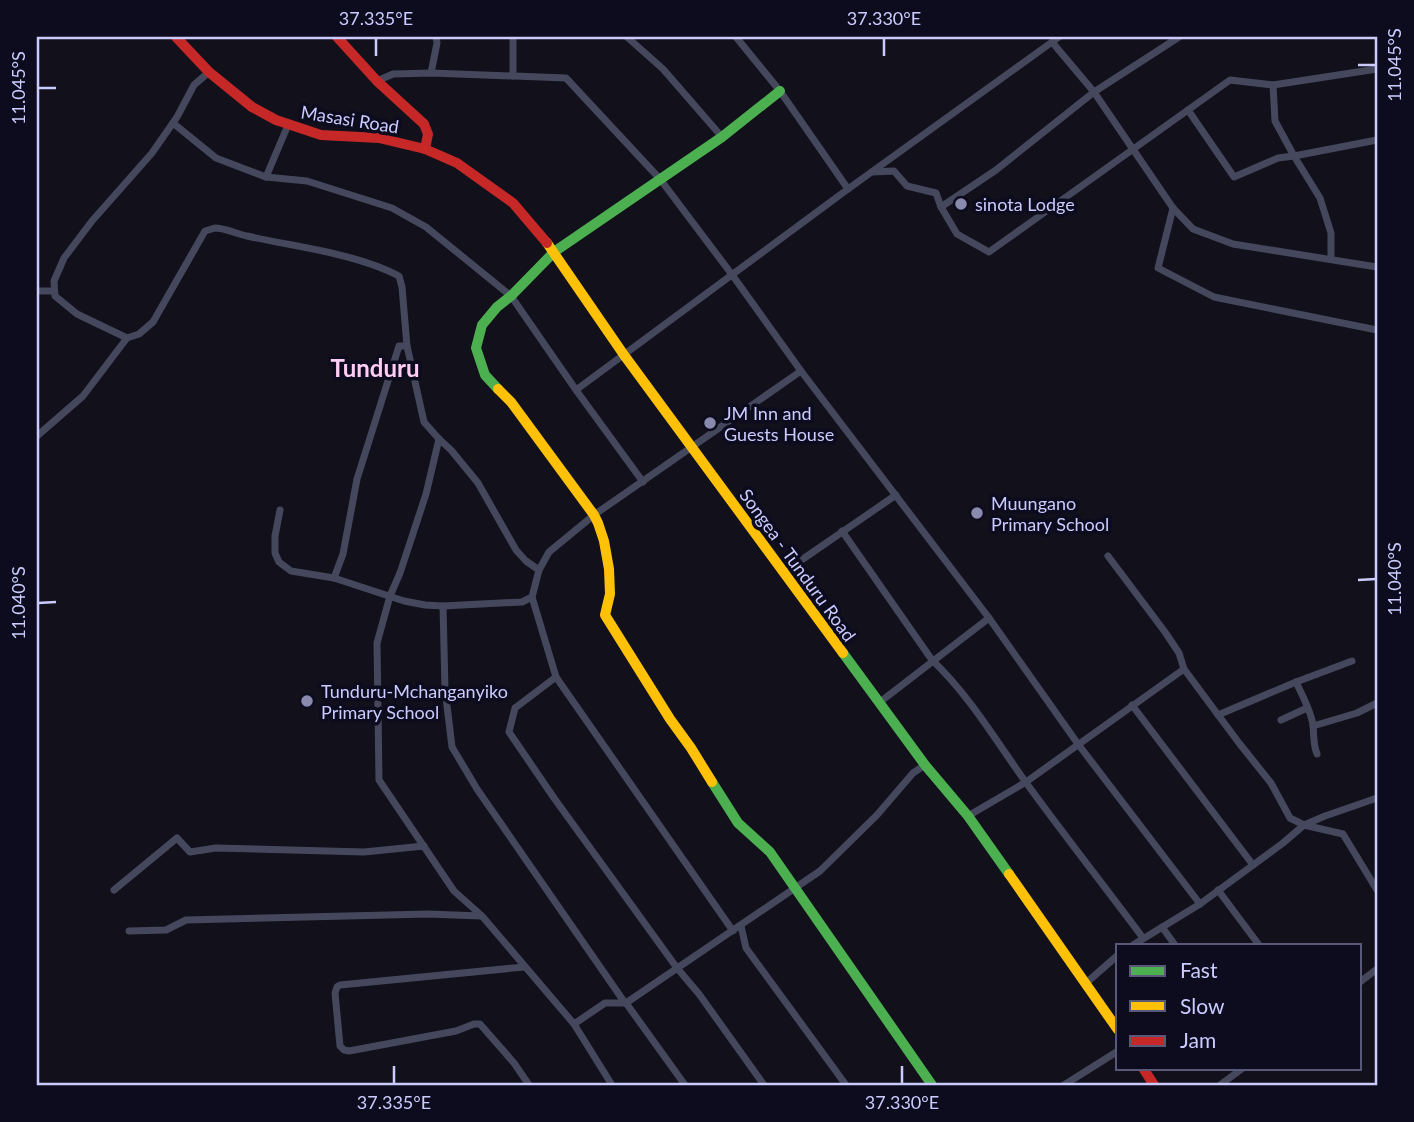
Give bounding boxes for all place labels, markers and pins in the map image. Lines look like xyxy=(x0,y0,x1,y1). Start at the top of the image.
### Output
place label: sinota Lodge xyxy=(975,193,1075,215)
marker: sinota Lodge xyxy=(953,196,969,212)
place label: JM Inn and Guests House xyxy=(724,402,834,445)
marker: JM Inn and Guests House xyxy=(702,415,718,431)
place label: Muungano Primary School xyxy=(991,492,1109,535)
marker: Muungano Primary School xyxy=(969,505,985,521)
place label: Tunduru-Mchanganyiko Primary School xyxy=(321,680,508,723)
marker: Tunduru-Mchanganyiko Primary School xyxy=(299,693,315,709)

